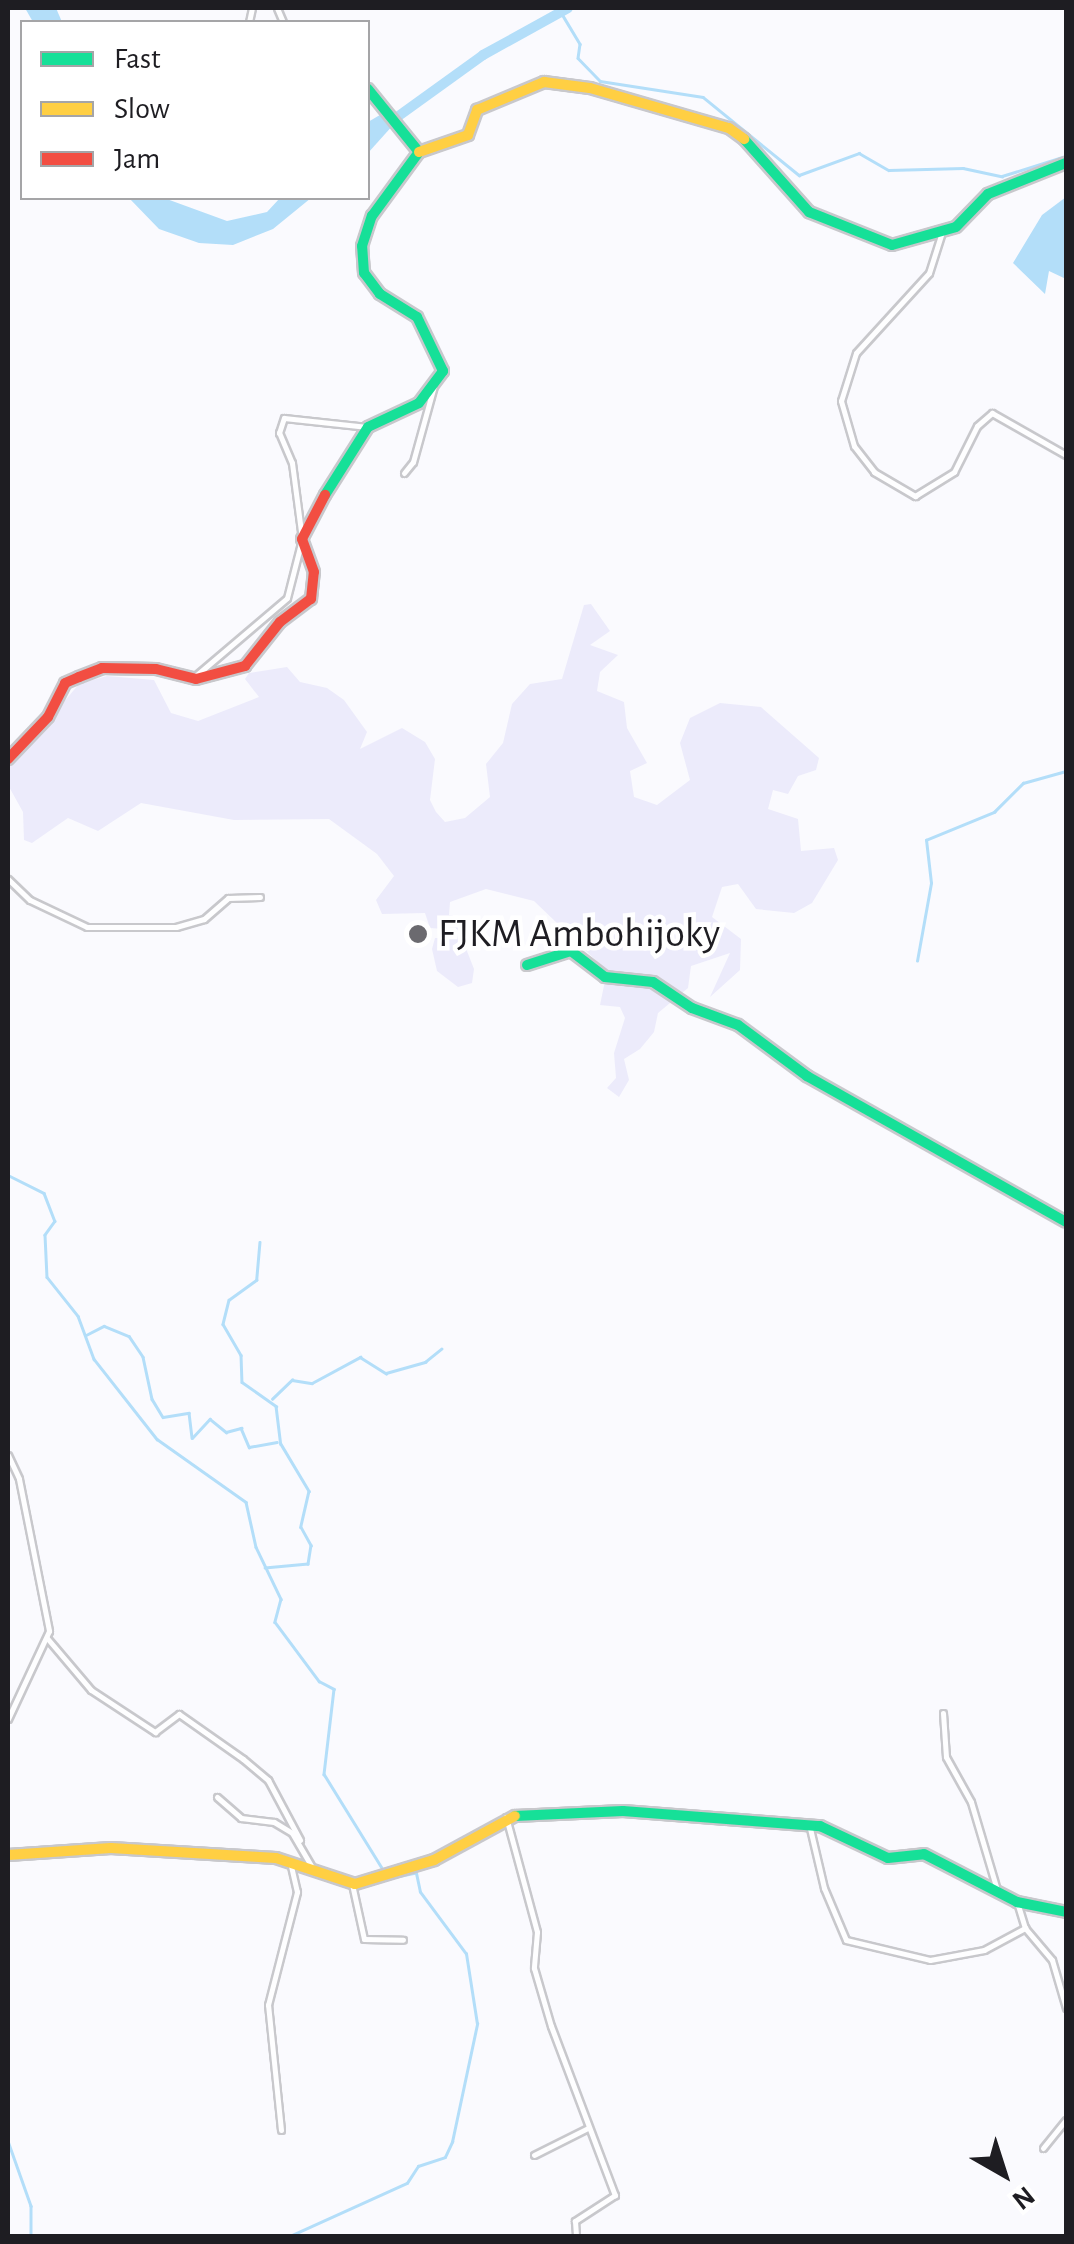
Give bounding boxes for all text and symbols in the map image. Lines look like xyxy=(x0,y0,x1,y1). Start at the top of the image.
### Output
legend xyxy=(20,20,370,200)
text: Fast xyxy=(114,44,161,74)
text: Slow xyxy=(114,94,170,124)
text: Jam xyxy=(114,144,160,174)
place label: FJKM Ambohijoky xyxy=(438,910,720,958)
marker: FJKM Ambohijoky xyxy=(407,923,429,945)
north arrow xyxy=(954,2124,1054,2224)
text: N xyxy=(1007,2180,1039,2214)

